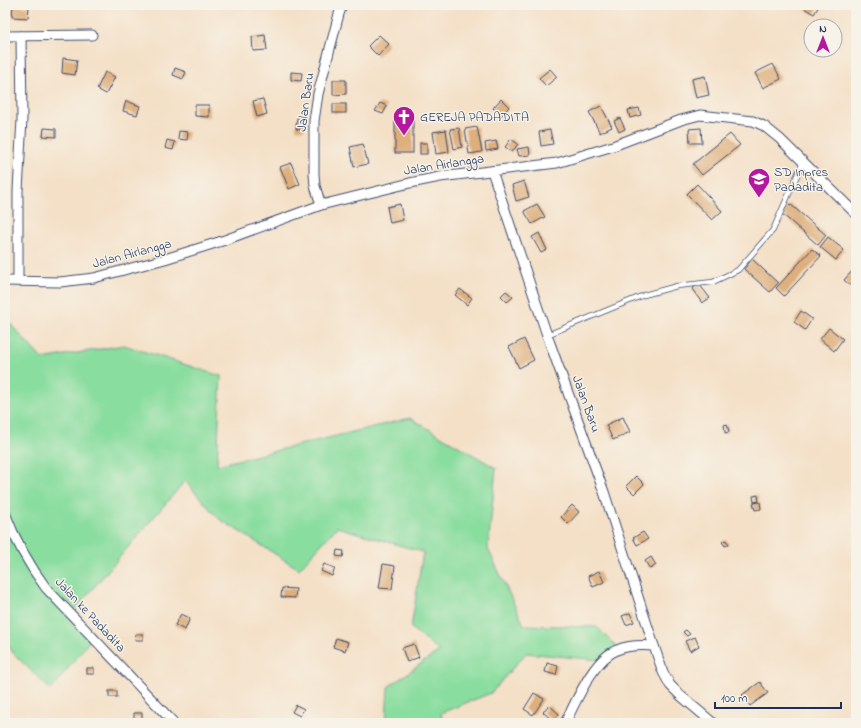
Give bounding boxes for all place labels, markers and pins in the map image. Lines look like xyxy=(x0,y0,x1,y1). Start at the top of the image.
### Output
church icon: GEREJA PADADITA xyxy=(391,104,417,137)
place label: GEREJA PADADITA xyxy=(420,108,529,127)
place label: SD Inpres Padadita xyxy=(774,163,829,197)
school or university icon: SD Inpres Padadita xyxy=(746,166,772,199)

